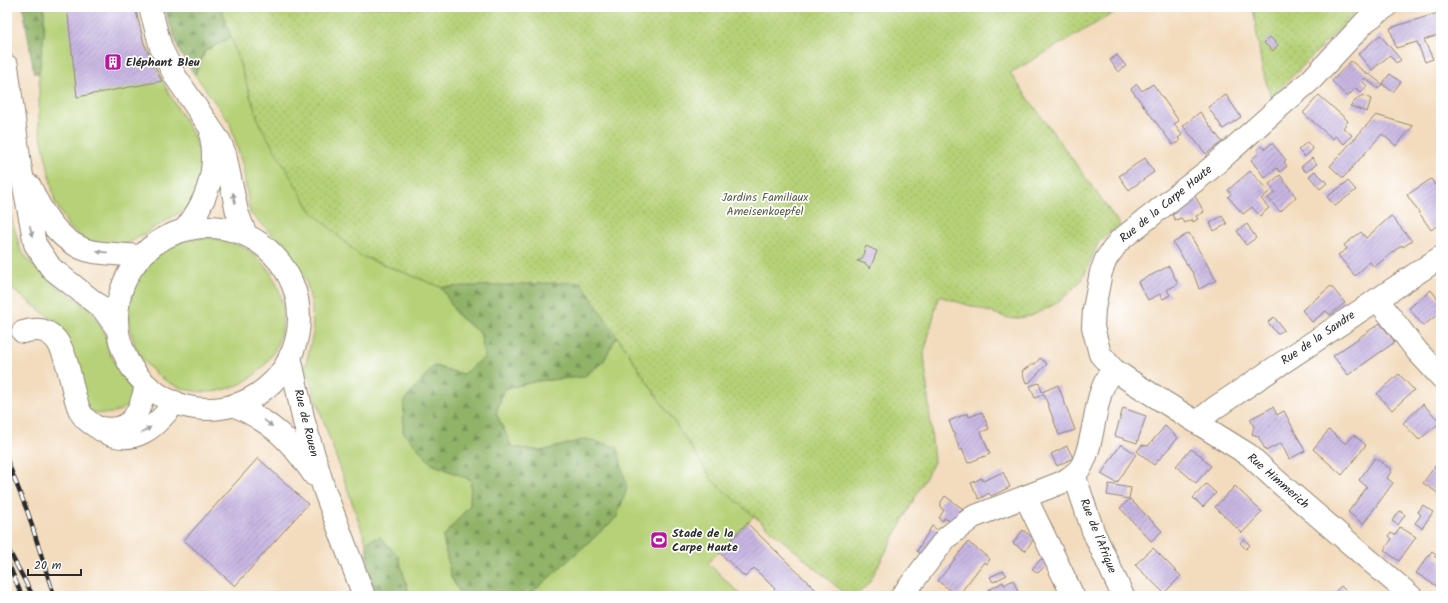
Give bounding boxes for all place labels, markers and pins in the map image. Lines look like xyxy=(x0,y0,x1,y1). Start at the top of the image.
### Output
building icon: Eléphant Bleu xyxy=(103,52,123,72)
place label: Eléphant Bleu xyxy=(126,53,200,72)
place label: Stade de la Carpe Haute xyxy=(672,524,738,557)
sports icon: Stade de la Carpe Haute xyxy=(649,530,669,550)

